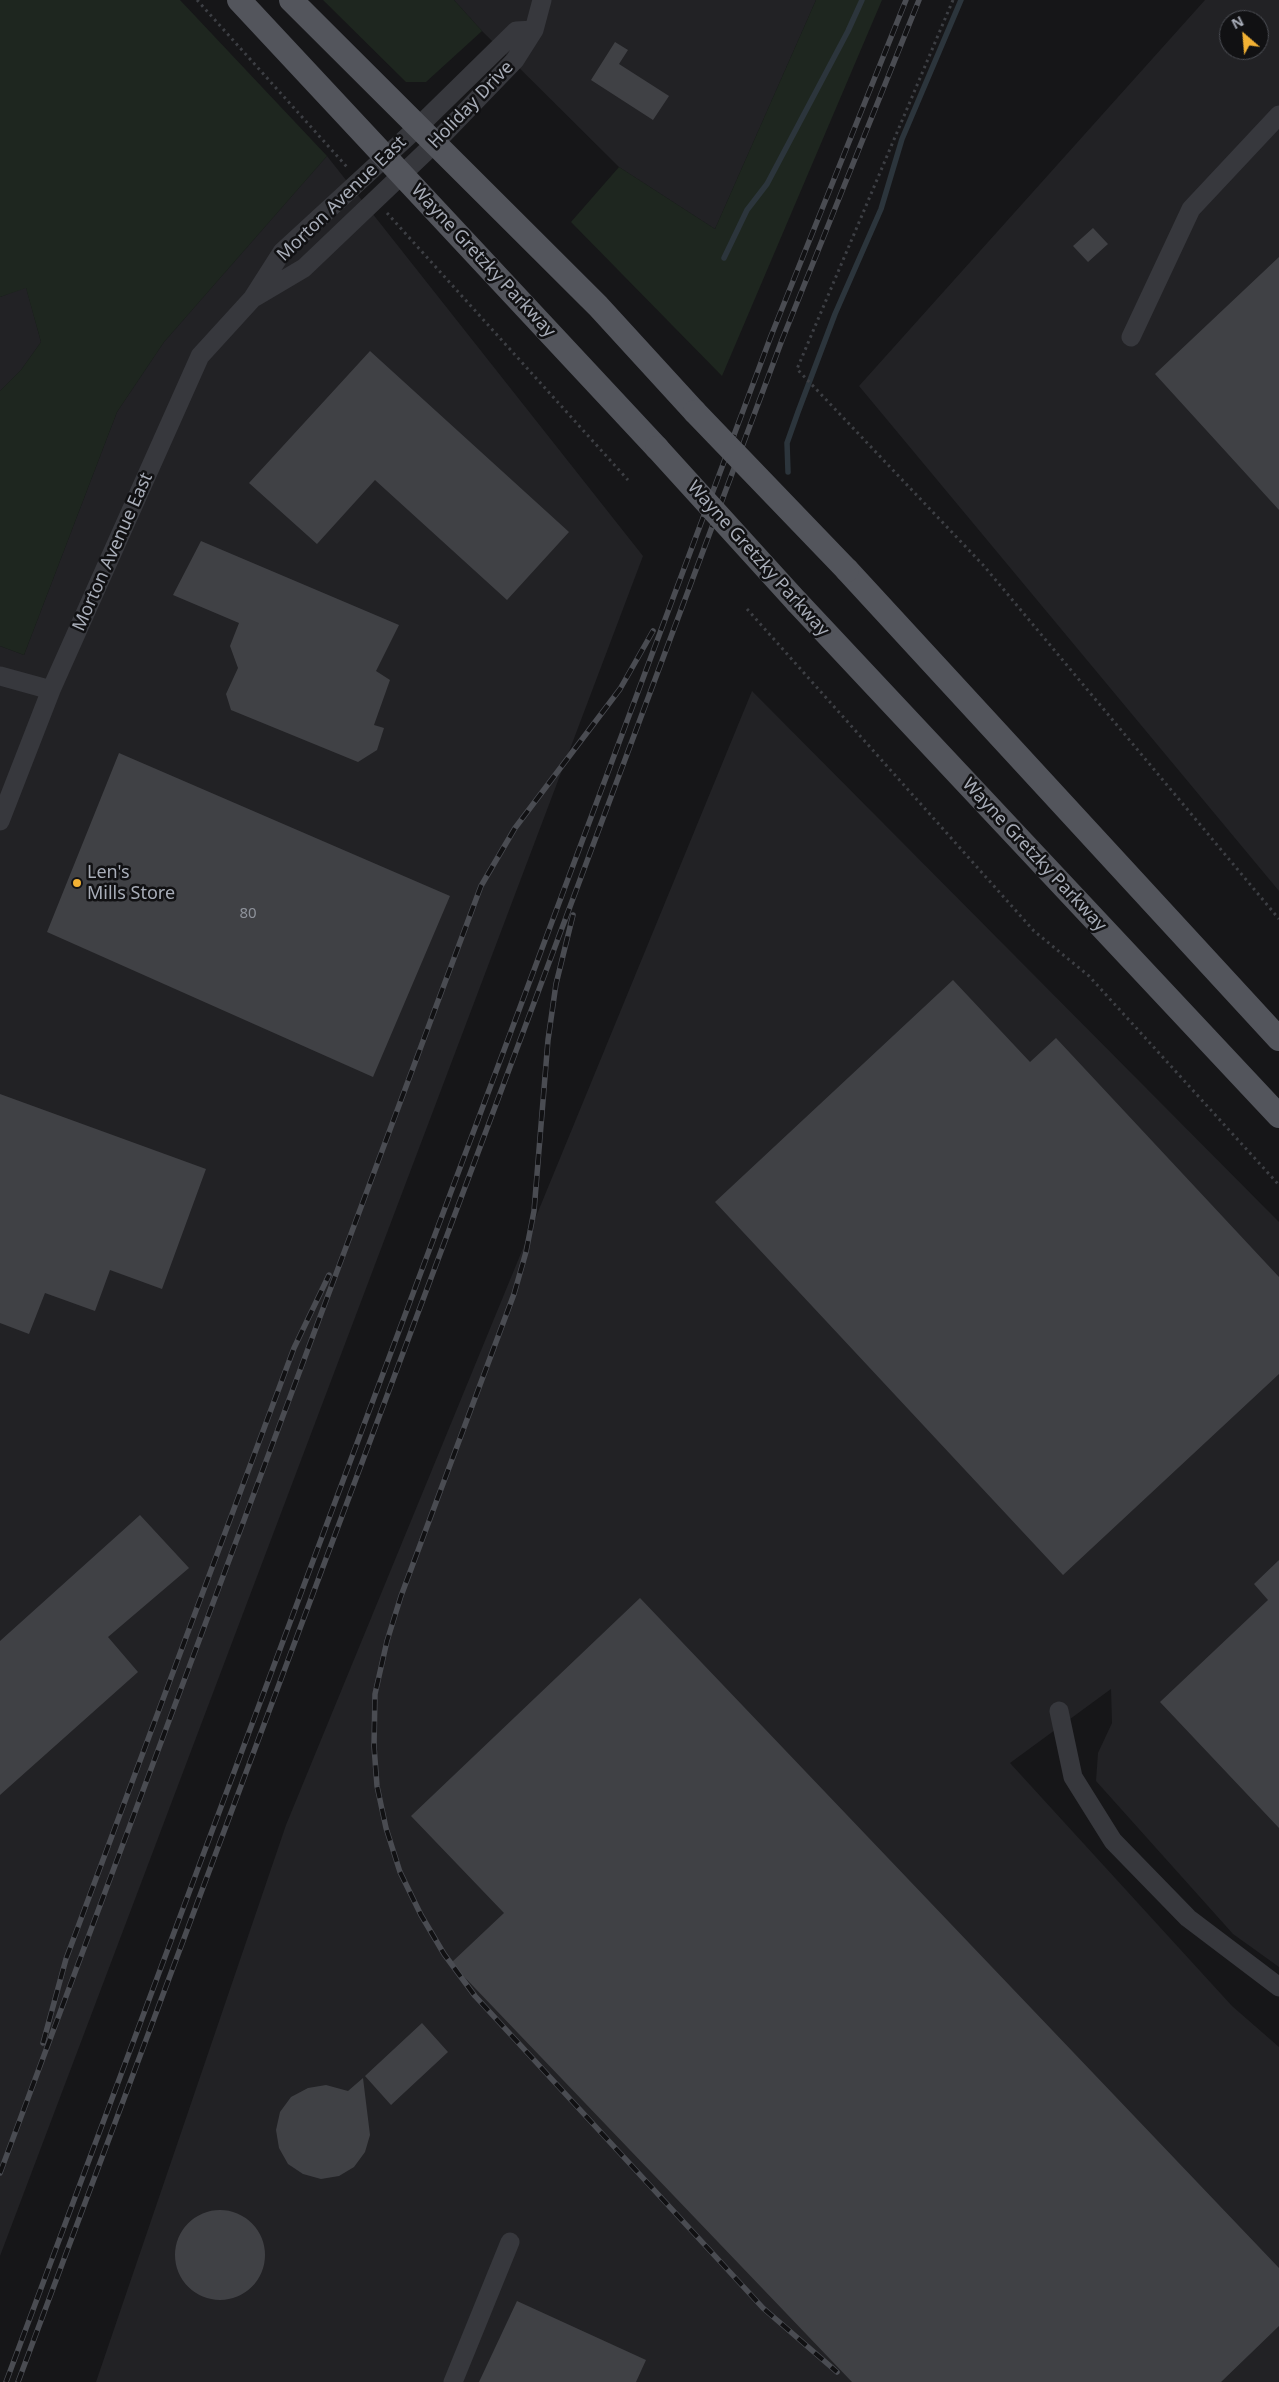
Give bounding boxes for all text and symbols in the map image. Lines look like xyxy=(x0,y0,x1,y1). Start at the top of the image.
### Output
north arrow xyxy=(1219,10,1269,60)
text: N xyxy=(1228,11,1247,33)
street label: Holiday Drive xyxy=(424,57,518,153)
street label: Morton Avenue East xyxy=(273,132,411,266)
street label: Wayne Gretzky Parkway xyxy=(406,180,560,342)
street label: Morton Avenue East xyxy=(68,470,158,634)
street label: Wayne Gretzky Parkway xyxy=(682,477,834,641)
street label: Wayne Gretzky Parkway xyxy=(957,774,1111,936)
place label: Len's Mills Store xyxy=(87,862,175,904)
marker: Len's Mills Store xyxy=(71,877,83,889)
house number: 80 xyxy=(239,905,257,923)

